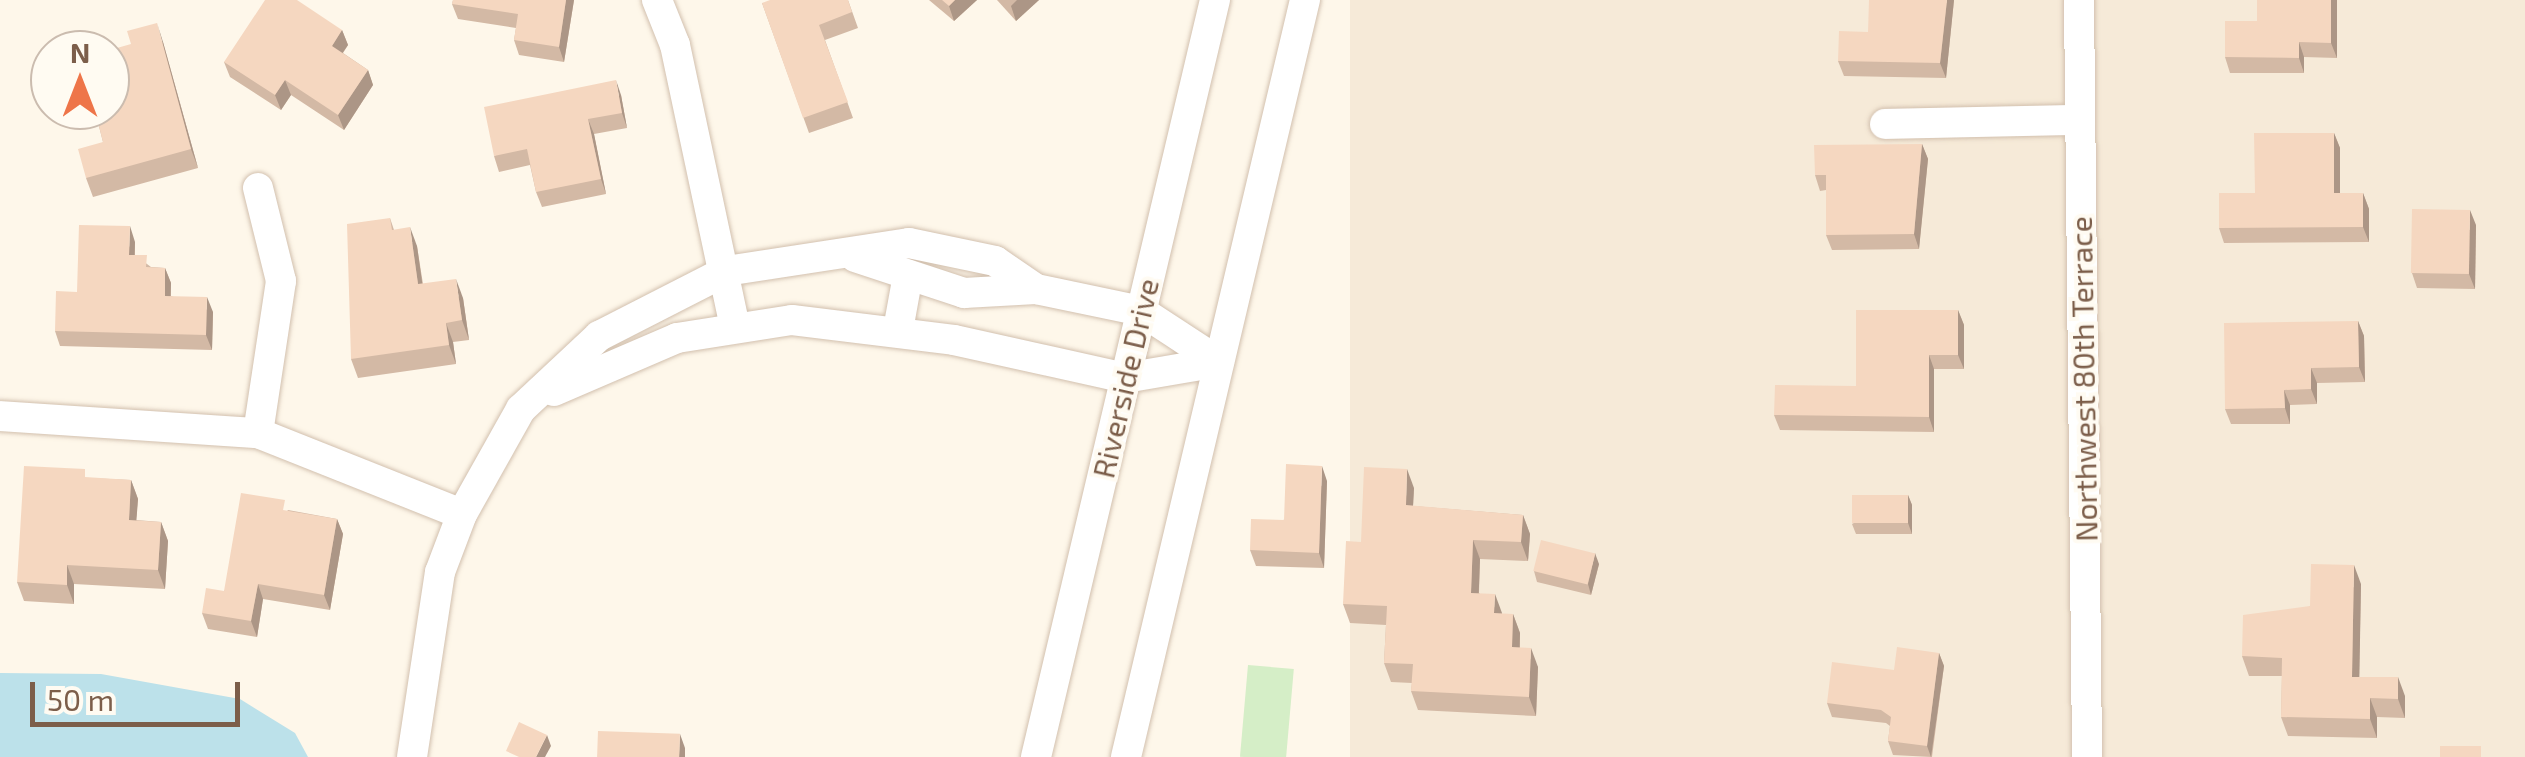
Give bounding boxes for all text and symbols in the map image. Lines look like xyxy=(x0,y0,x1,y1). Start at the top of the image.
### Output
north arrow xyxy=(30,30,130,130)
text: N xyxy=(70,35,90,69)
street label: Northwest 80th Terrace xyxy=(2062,216,2104,542)
street label: Riverside Drive xyxy=(1085,275,1165,481)
scale bar xyxy=(35,662,245,724)
text: 50 m xyxy=(47,681,114,717)

